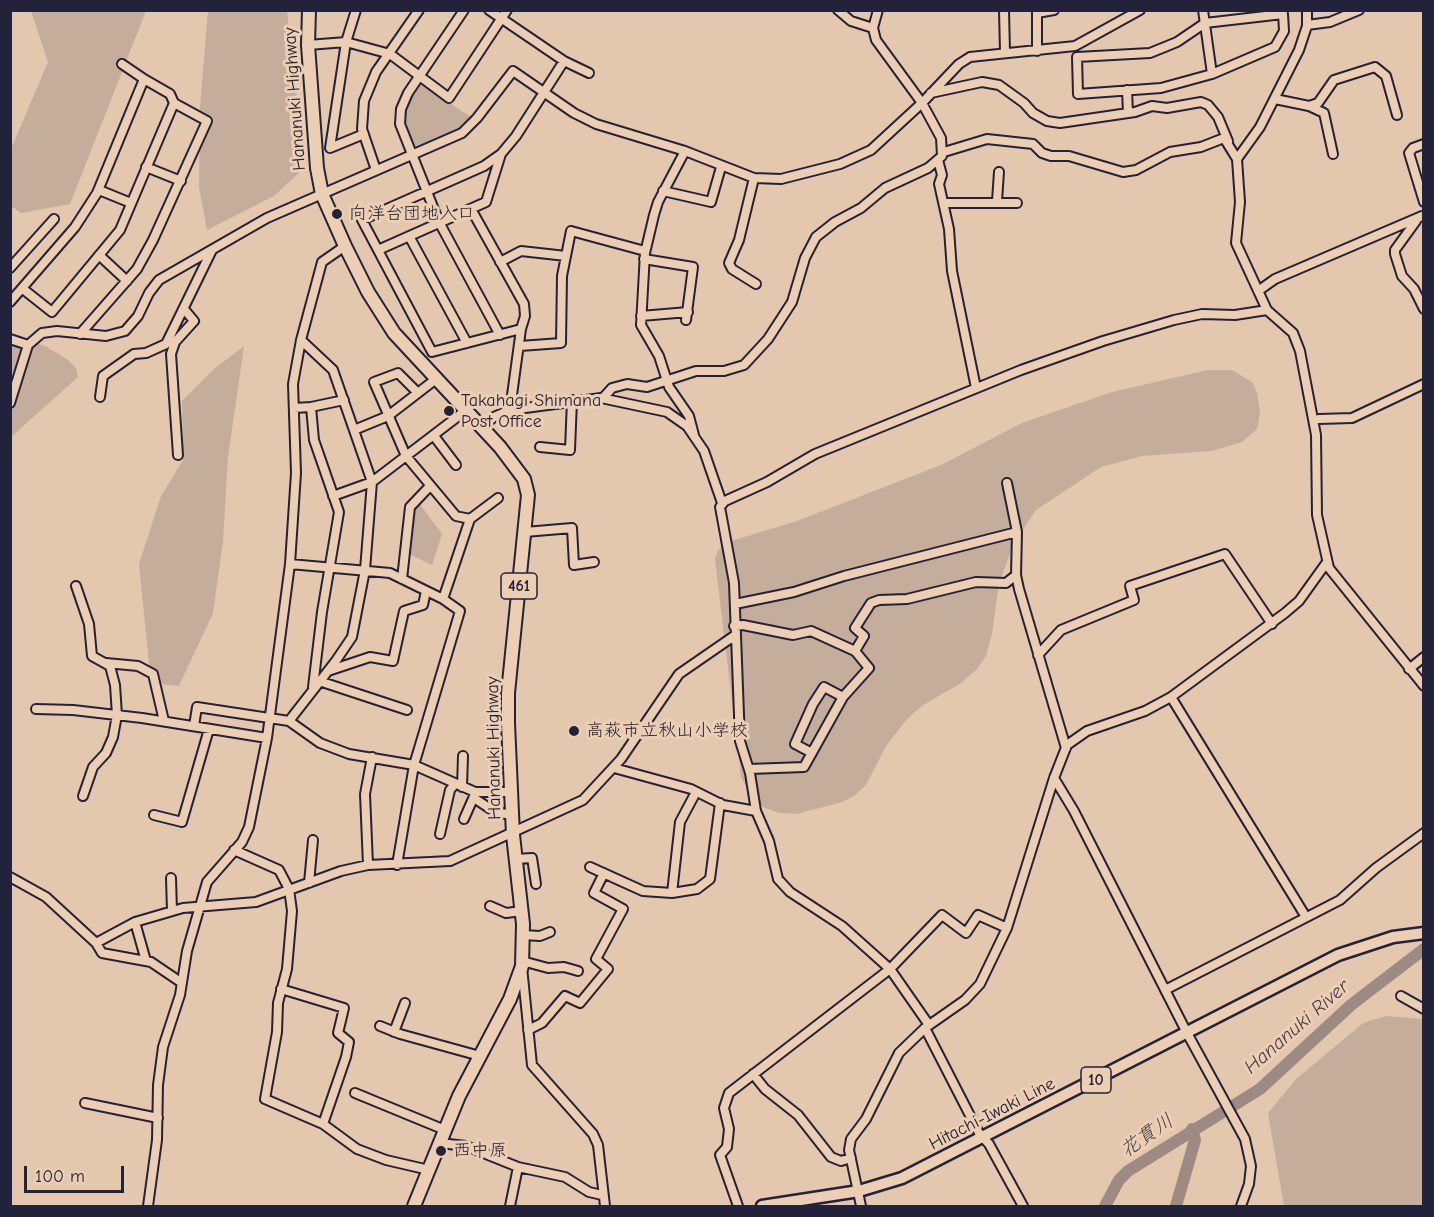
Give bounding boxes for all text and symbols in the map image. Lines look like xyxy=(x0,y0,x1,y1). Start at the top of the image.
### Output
street label: Hananuki Highway xyxy=(279,27,311,171)
place label: 向洋台団地入口 xyxy=(349,203,475,225)
marker: 向洋台団地入口 xyxy=(330,207,344,221)
place label: Takahagi Shimana Post Office xyxy=(461,390,601,432)
marker: Takahagi Shimana Post Office xyxy=(442,404,456,418)
road number: 461 xyxy=(501,573,537,599)
street label: Hananuki Highway xyxy=(482,676,506,820)
place label: 高萩市立秋山小学校 xyxy=(586,720,748,742)
marker: 高萩市立秋山小学校 xyxy=(567,724,581,738)
water label: Hananuki River xyxy=(1240,975,1354,1079)
road number: 10 xyxy=(1081,1067,1111,1093)
street label: Hitachi-Iwaki Line xyxy=(925,1073,1059,1155)
water label: 花貫川 xyxy=(1116,1109,1178,1163)
place label: 西中原 xyxy=(453,1140,507,1162)
marker: 西中原 xyxy=(434,1144,448,1158)
scale bar xyxy=(27,1154,128,1192)
text: 100 m xyxy=(35,1166,85,1187)

